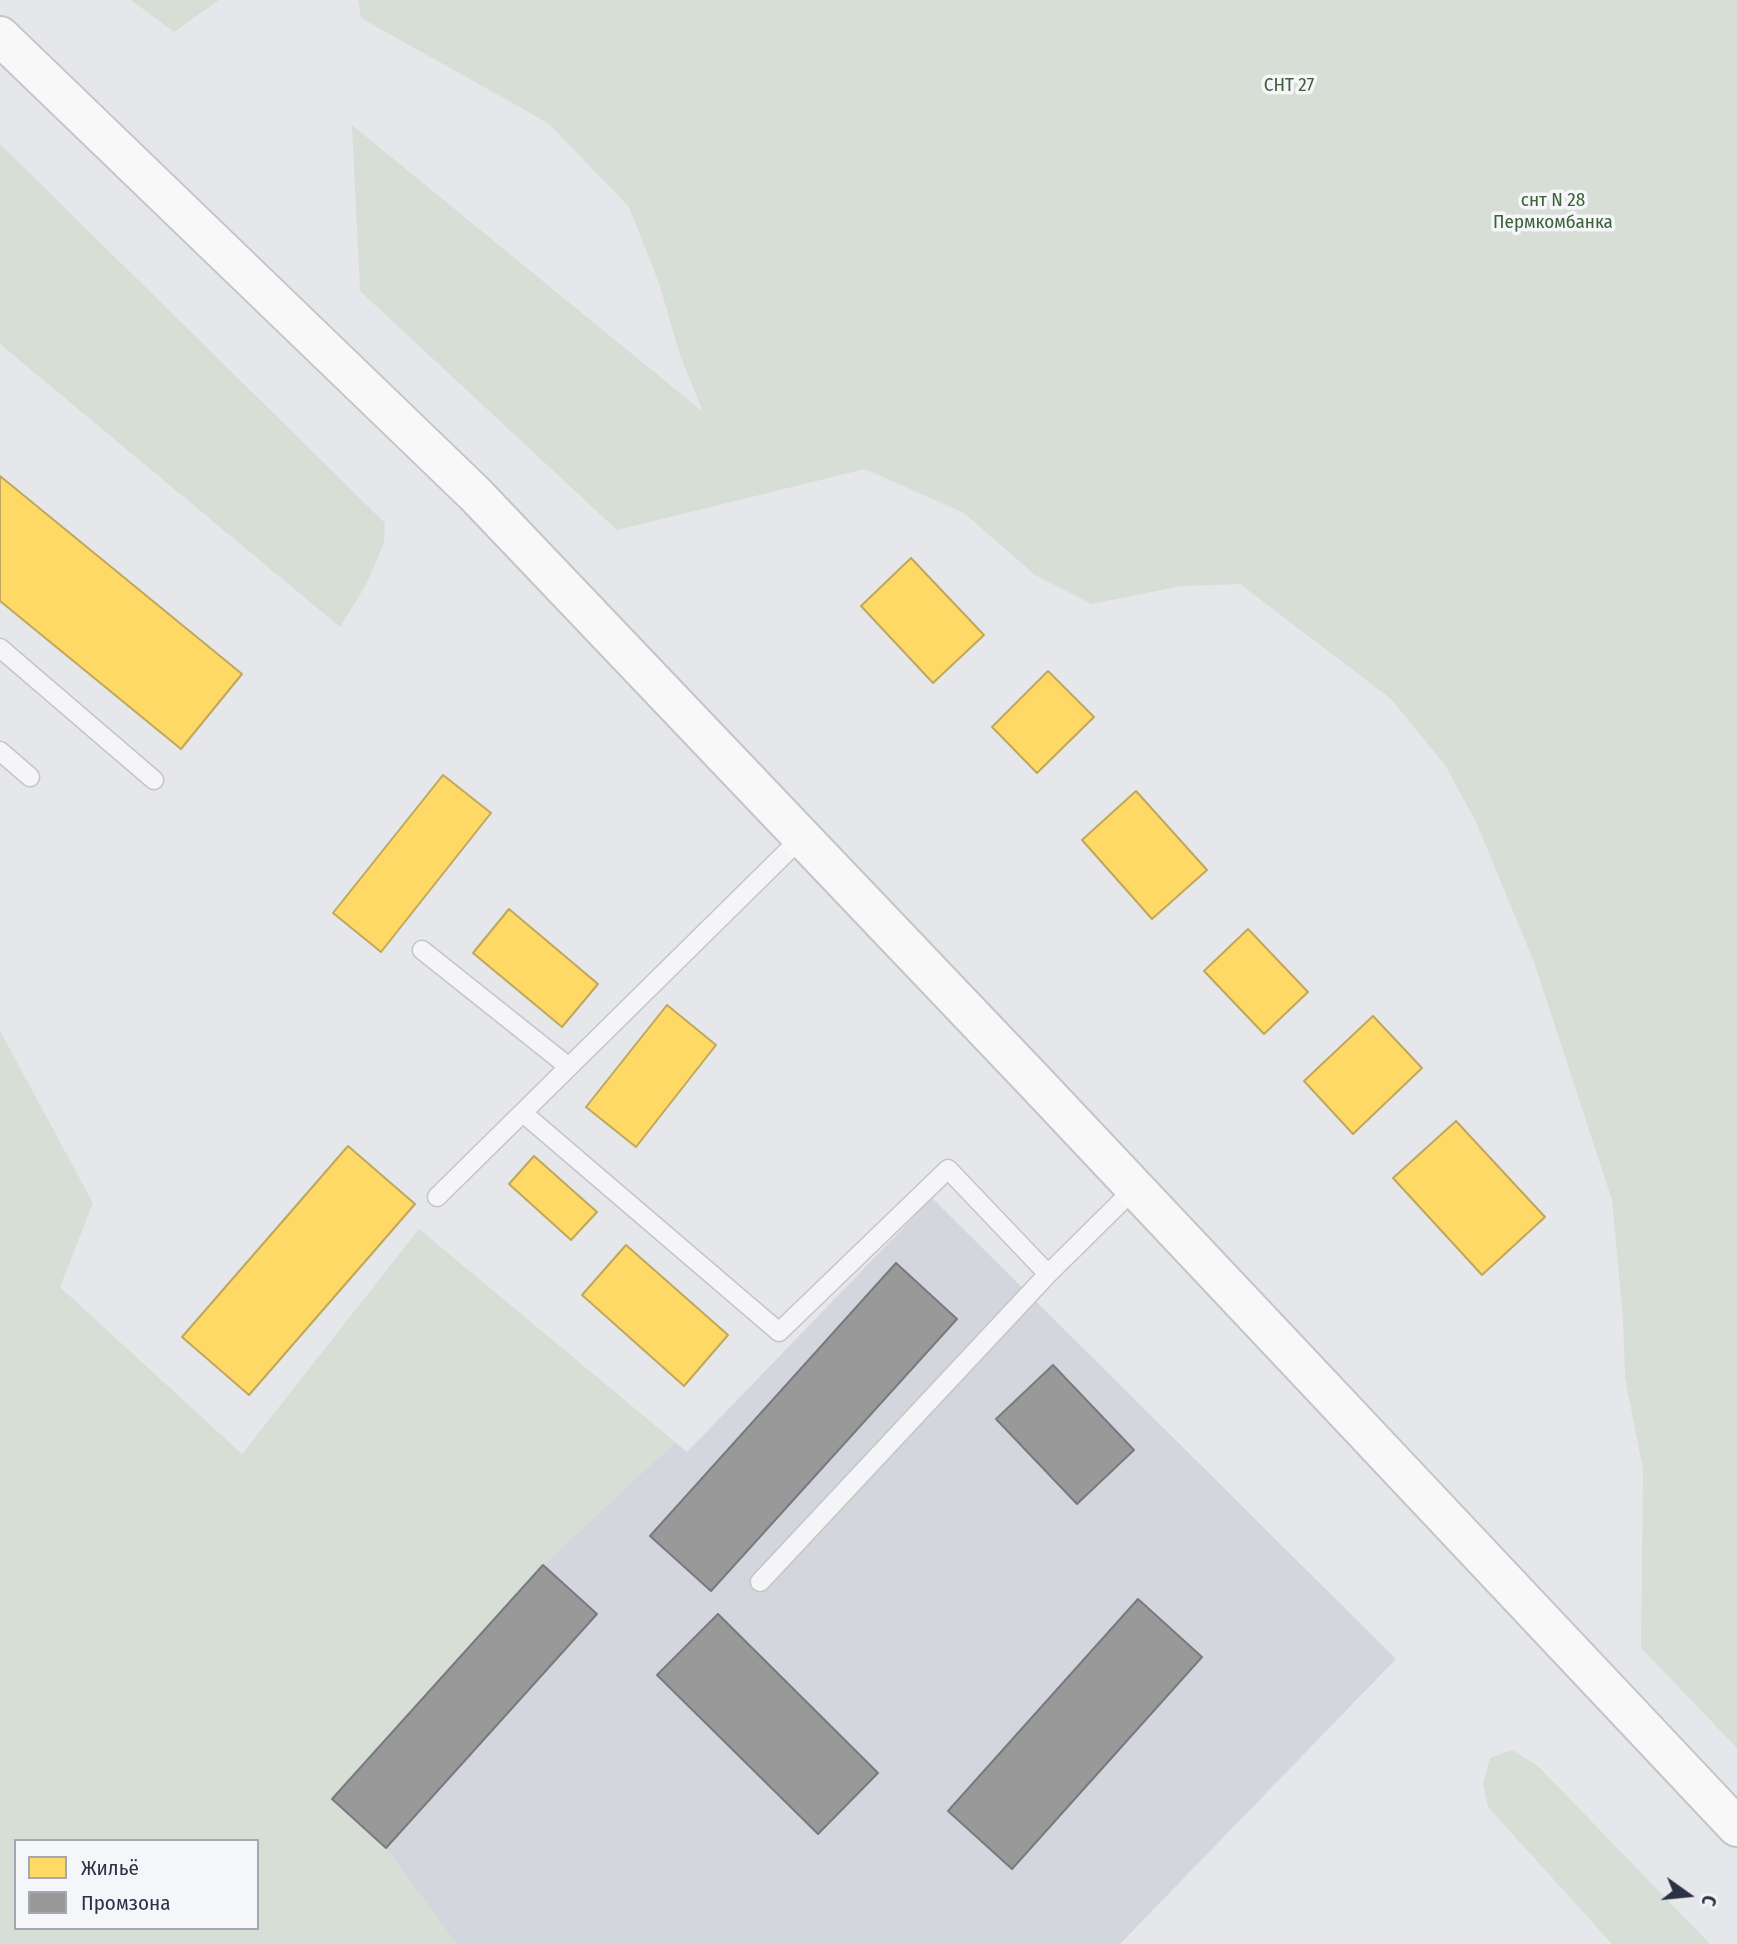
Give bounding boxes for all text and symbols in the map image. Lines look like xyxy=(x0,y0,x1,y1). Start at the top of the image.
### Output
park label: СНТ 27 xyxy=(1264,75,1314,97)
park label: снт N 28 Пермкомбанка xyxy=(1493,190,1613,234)
legend xyxy=(14,1839,259,1930)
text: Жильё xyxy=(81,1855,139,1881)
north arrow xyxy=(1653,1860,1723,1930)
text: Промзона xyxy=(81,1890,170,1916)
text: С xyxy=(1696,1893,1721,1908)

